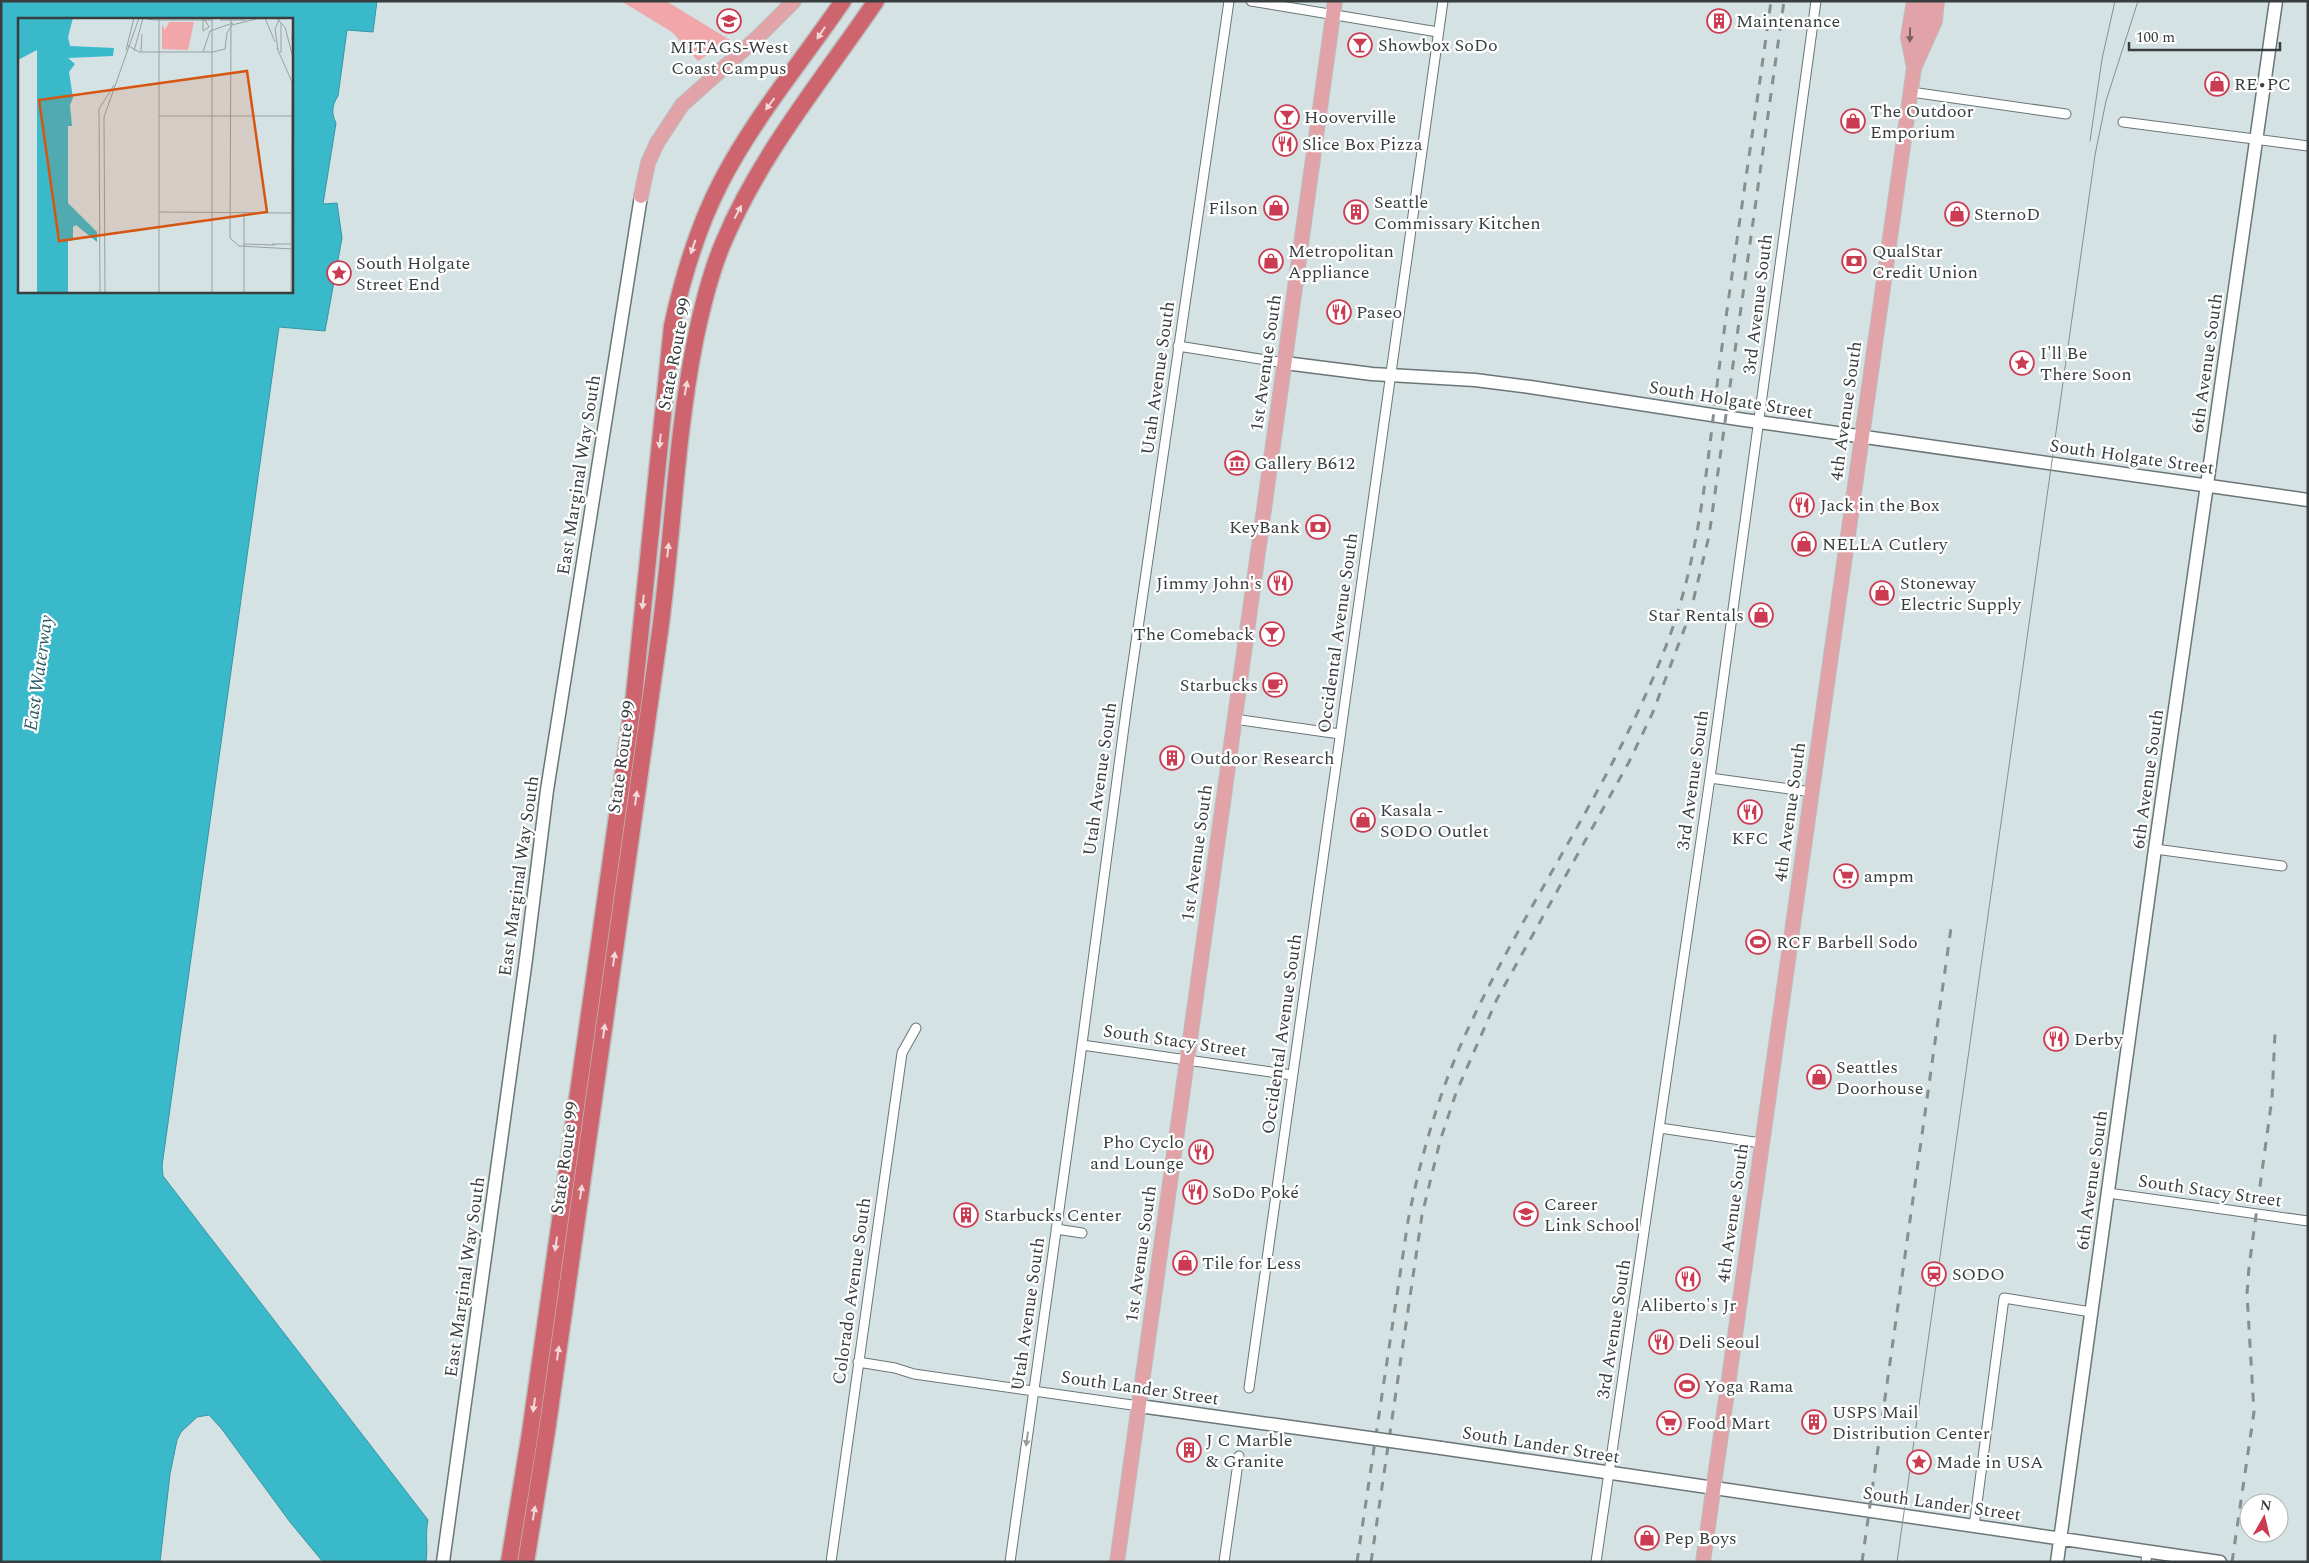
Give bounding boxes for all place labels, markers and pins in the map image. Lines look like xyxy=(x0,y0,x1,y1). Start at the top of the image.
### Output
school or university icon: MITAGS-West Coast Campus xyxy=(716,8,742,34)
building icon: Maintenance xyxy=(1706,8,1732,34)
place label: Maintenance xyxy=(1736,8,1840,35)
bar icon: Showbox SoDo xyxy=(1347,32,1373,58)
place label: Showbox SoDo xyxy=(1378,32,1498,59)
place label: MITAGS-West Coast Campus xyxy=(670,34,788,82)
shop icon: RE∙PC xyxy=(2204,71,2230,97)
place label: RE∙PC xyxy=(2234,71,2291,98)
place label: The Outdoor Emporium xyxy=(1870,98,1974,146)
bar icon: Hooverville xyxy=(1274,104,1300,130)
place label: Hooverville xyxy=(1304,104,1396,131)
shop icon: The Outdoor Emporium xyxy=(1840,108,1866,134)
restaurant icon: Slice Box Pizza xyxy=(1272,131,1298,157)
place label: Slice Box Pizza xyxy=(1302,131,1423,158)
place label: Seattle Commissary Kitchen xyxy=(1374,189,1541,237)
place label: Filson xyxy=(1208,195,1258,222)
shop icon: Filson xyxy=(1263,195,1289,221)
building icon: Seattle Commissary Kitchen xyxy=(1343,199,1369,225)
shop icon: SternoD xyxy=(1944,201,1970,227)
place label: SternoD xyxy=(1974,201,2040,228)
place label: Metropolitan Appliance xyxy=(1288,238,1394,286)
place label: QualStar Credit Union xyxy=(1872,238,1978,286)
shop icon: Metropolitan Appliance xyxy=(1258,248,1284,274)
bank icon: QualStar Credit Union xyxy=(1841,248,1867,274)
place label: South Holgate Street End xyxy=(356,250,470,298)
place icon: South Holgate Street End xyxy=(326,260,352,286)
restaurant icon: Paseo xyxy=(1326,299,1352,325)
place label: Paseo xyxy=(1356,299,1402,326)
place label: I'll Be There Soon xyxy=(2040,340,2132,388)
place icon: I'll Be There Soon xyxy=(2009,350,2035,376)
museum icon: Gallery B612 xyxy=(1224,450,1250,476)
place label: Gallery B612 xyxy=(1254,450,1355,477)
restaurant icon: Jack in the Box xyxy=(1789,492,1815,518)
place label: Jack in the Box xyxy=(1820,492,1940,519)
place label: KeyBank xyxy=(1229,514,1300,541)
bank icon: KeyBank xyxy=(1305,514,1331,540)
shop icon: NELLA Cutlery xyxy=(1791,531,1817,557)
place label: NELLA Cutlery xyxy=(1822,531,1949,558)
place label: Jimmy John's xyxy=(1156,570,1262,597)
restaurant icon: Jimmy John's xyxy=(1267,570,1293,596)
place label: Stoneway Electric Supply xyxy=(1900,570,2022,618)
shop icon: Stoneway Electric Supply xyxy=(1869,580,1895,606)
place label: Star Rentals xyxy=(1648,602,1744,629)
shop icon: Star Rentals xyxy=(1748,602,1774,628)
place label: The Comeback xyxy=(1134,621,1254,648)
bar icon: The Comeback xyxy=(1259,621,1285,647)
place label: Starbucks xyxy=(1180,672,1258,699)
cafe icon: Starbucks xyxy=(1262,672,1288,698)
building icon: Outdoor Research xyxy=(1159,745,1185,771)
place label: Outdoor Research xyxy=(1190,745,1334,772)
place label: Kasala - SODO Outlet xyxy=(1380,797,1489,845)
restaurant icon: KFC xyxy=(1737,799,1763,825)
shop icon: Kasala - SODO Outlet xyxy=(1350,807,1376,833)
place label: KFC xyxy=(1731,825,1769,852)
supermarket icon: ampm xyxy=(1833,863,1859,889)
place label: ampm xyxy=(1864,863,1914,890)
sports icon: RCF Barbell Sodo xyxy=(1745,929,1771,955)
place label: RCF Barbell Sodo xyxy=(1776,929,1918,956)
restaurant icon: Derby xyxy=(2043,1026,2069,1052)
place label: Derby xyxy=(2074,1026,2124,1053)
place label: Seattles Doorhouse xyxy=(1836,1054,1923,1102)
shop icon: Seattles Doorhouse xyxy=(1806,1064,1832,1090)
place label: Pho Cyclo and Lounge xyxy=(1090,1129,1184,1177)
restaurant icon: Pho Cyclo and Lounge xyxy=(1188,1139,1214,1165)
restaurant icon: SoDo Poké xyxy=(1182,1179,1208,1205)
place label: SoDo Poké xyxy=(1212,1179,1299,1206)
place label: Career Link School xyxy=(1544,1191,1640,1239)
school or university icon: Career Link School xyxy=(1513,1201,1539,1227)
building icon: Starbucks Center xyxy=(953,1202,979,1228)
place label: Starbucks Center xyxy=(984,1202,1121,1229)
shop icon: Tile for Less xyxy=(1172,1250,1198,1276)
place label: Tile for Less xyxy=(1202,1250,1301,1277)
station icon: SODO xyxy=(1921,1261,1947,1287)
place label: SODO xyxy=(1952,1261,2005,1288)
restaurant icon: Aliberto's Jr xyxy=(1675,1266,1701,1292)
place label: Aliberto's Jr xyxy=(1640,1292,1736,1319)
restaurant icon: Deli Seoul xyxy=(1648,1329,1674,1355)
place label: Deli Seoul xyxy=(1678,1329,1760,1356)
sports icon: Yoga Rama xyxy=(1674,1373,1700,1399)
place label: Yoga Rama xyxy=(1704,1373,1794,1400)
place label: USPS Mail Distribution Center xyxy=(1832,1399,1990,1447)
building icon: USPS Mail Distribution Center xyxy=(1801,1409,1827,1435)
supermarket icon: Food Mart xyxy=(1656,1410,1682,1436)
place label: Food Mart xyxy=(1686,1410,1770,1437)
place label: J C Marble & Granite xyxy=(1206,1427,1292,1475)
building icon: J C Marble & Granite xyxy=(1176,1437,1202,1463)
place icon: Made in USA xyxy=(1906,1449,1932,1475)
place label: Made in USA xyxy=(1936,1449,2043,1476)
shop icon: Pep Boys xyxy=(1634,1525,1660,1551)
place label: Pep Boys xyxy=(1664,1525,1737,1552)

